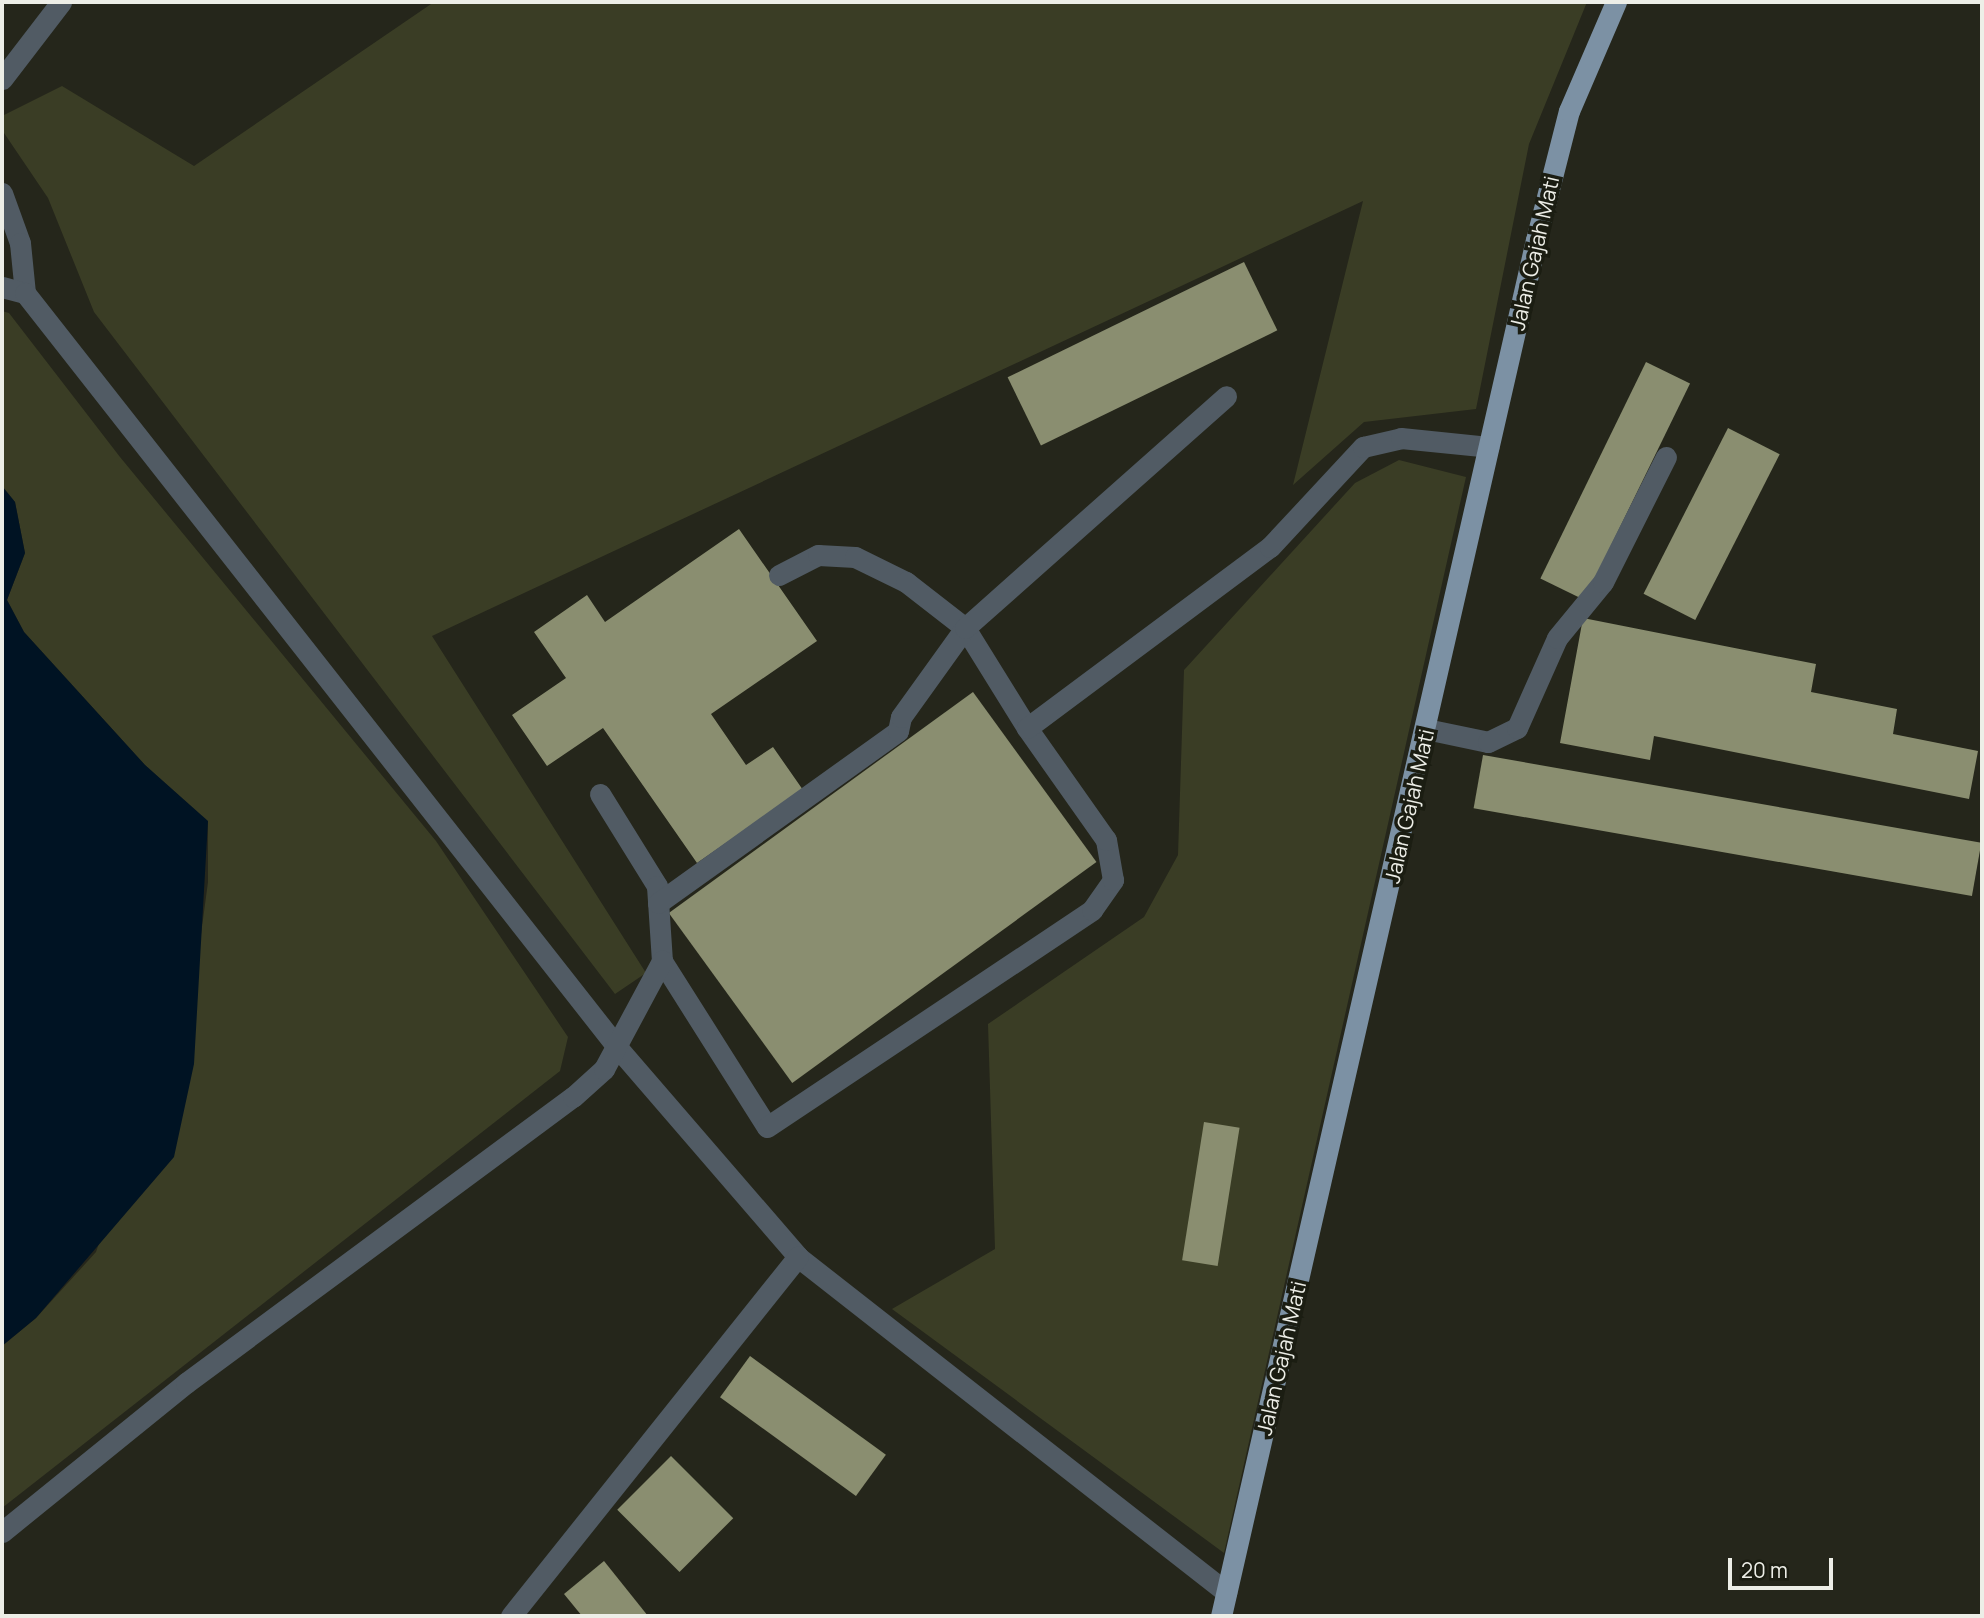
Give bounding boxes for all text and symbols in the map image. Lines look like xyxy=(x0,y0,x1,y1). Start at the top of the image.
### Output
street label: Jalan Gajah Mati xyxy=(1504,174,1564,332)
street label: Jalan Gajah Mati xyxy=(1379,727,1439,885)
street label: Jalan Gajah Mati xyxy=(1251,1279,1311,1437)
scale bar xyxy=(1732,1544,1837,1588)
text: 20 m xyxy=(1741,1556,1788,1584)

